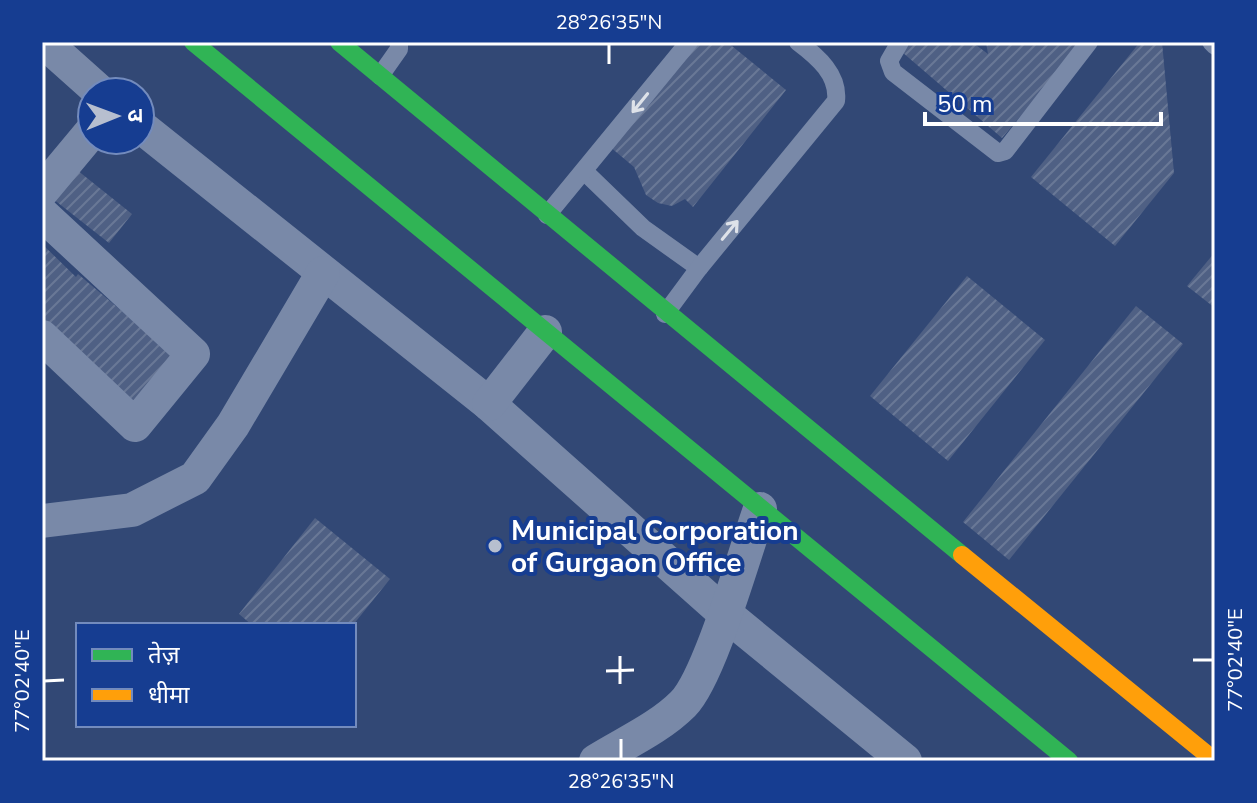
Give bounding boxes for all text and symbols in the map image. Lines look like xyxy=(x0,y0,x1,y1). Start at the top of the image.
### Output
text: 28°26'35"N xyxy=(556,9,662,36)
north arrow xyxy=(76,76,156,156)
scale bar xyxy=(925,76,1161,126)
text: 50 m xyxy=(937,88,993,120)
one-way arrow xyxy=(631,92,649,113)
text: उ xyxy=(120,109,150,123)
one-way arrow xyxy=(721,221,739,241)
place label: Municipal Corporation of Gurgaon Office xyxy=(511,512,799,582)
marker: Municipal Corporation of Gurgaon Office xyxy=(486,537,504,555)
text: 77°02'40"E xyxy=(1222,608,1249,712)
legend xyxy=(76,623,356,727)
text: 77°02'40"E xyxy=(9,629,36,733)
text: तेज़ xyxy=(148,639,181,671)
text: धीमा xyxy=(148,679,190,711)
text: 28°26'35"N xyxy=(568,768,674,795)

